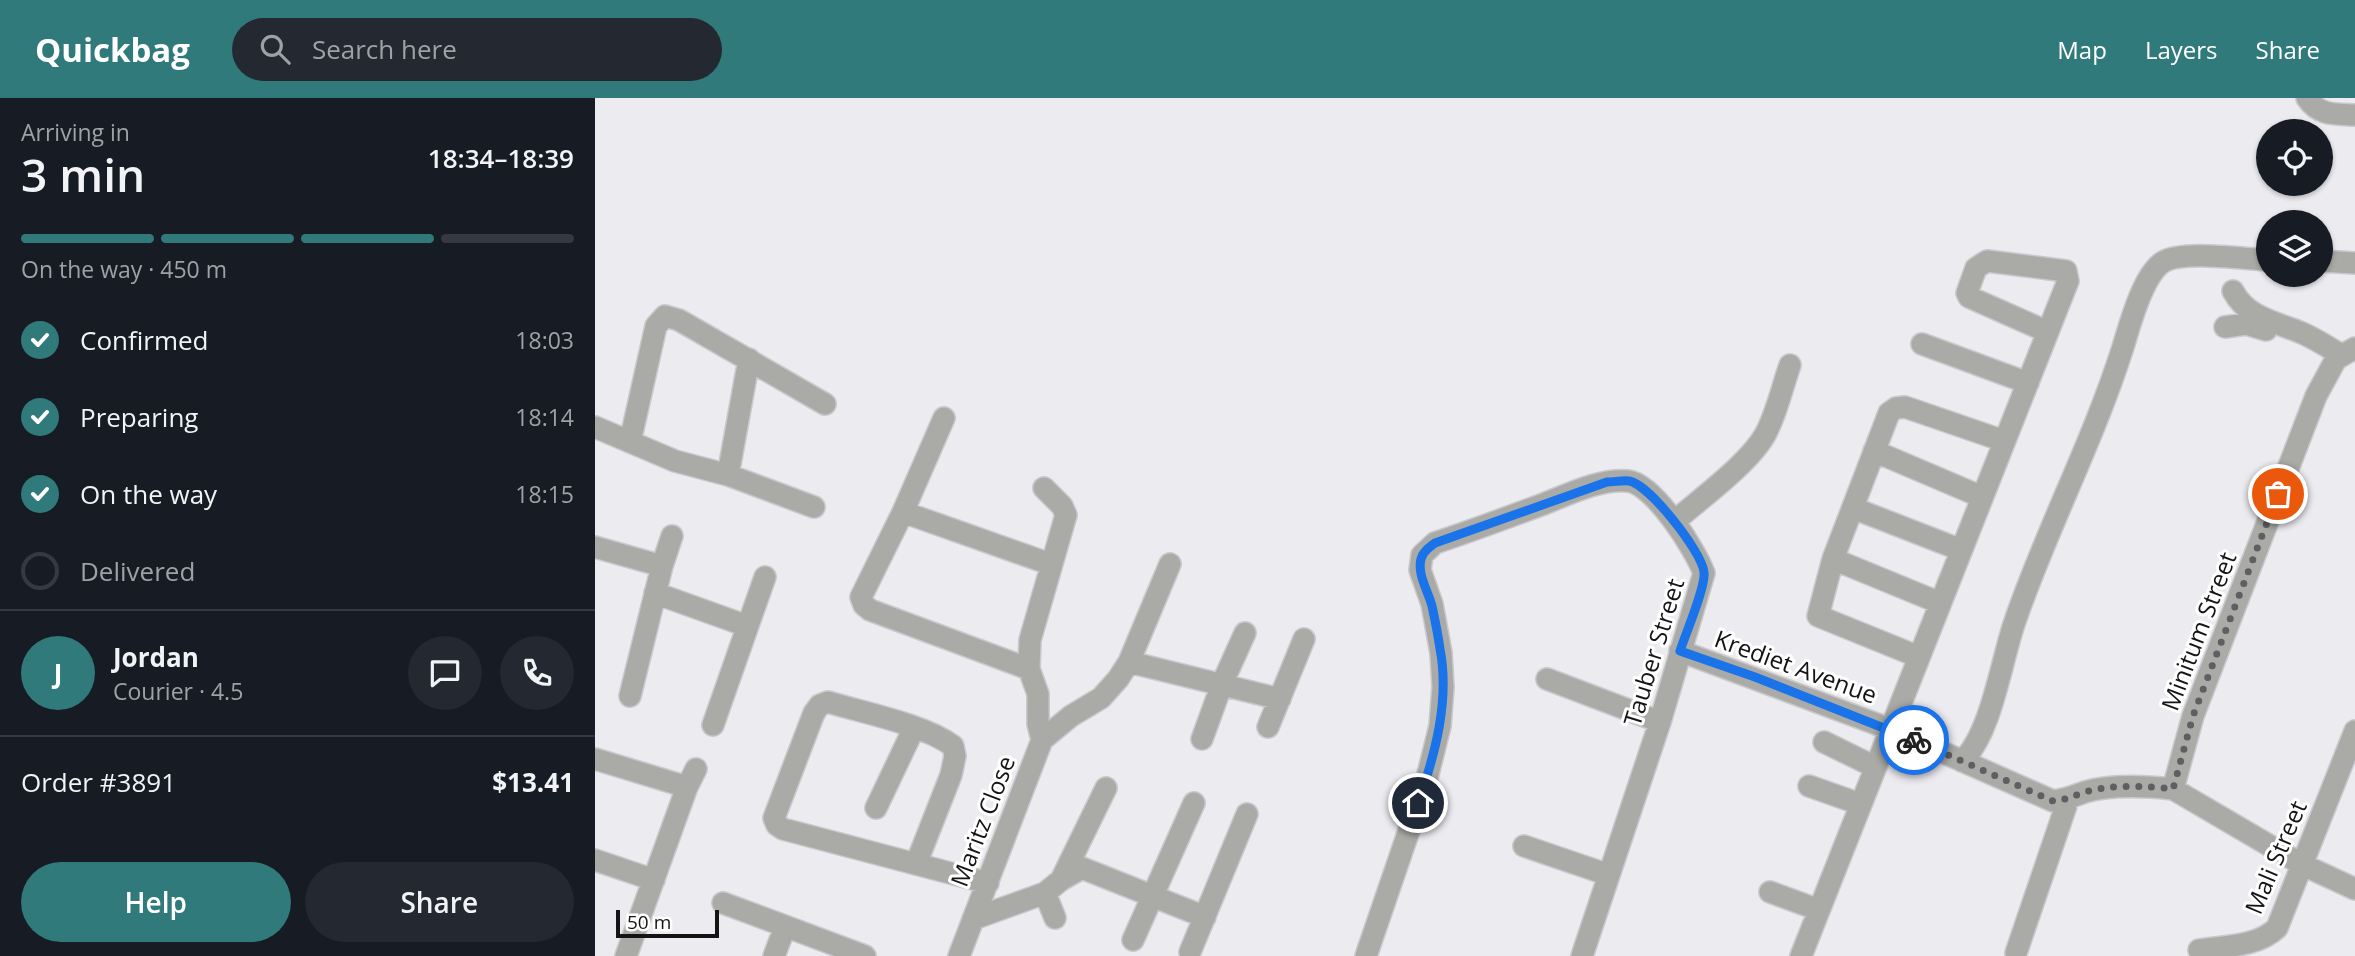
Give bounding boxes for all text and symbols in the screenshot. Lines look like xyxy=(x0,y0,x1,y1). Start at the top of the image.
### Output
search box xyxy=(232,18,722,81)
text: Quickbag xyxy=(35,27,190,72)
icon: search xyxy=(256,30,294,68)
text: Search here xyxy=(312,31,457,67)
text: Map xyxy=(2057,33,2107,66)
text: Layers xyxy=(2145,33,2218,66)
text: Share xyxy=(2256,33,2320,66)
text: Arriving in xyxy=(21,116,130,148)
map controls xyxy=(2256,119,2333,287)
button: locate xyxy=(2256,119,2333,196)
text: 18:34–18:39 xyxy=(428,140,574,176)
text: 3 min xyxy=(21,143,145,205)
button: layers xyxy=(2256,210,2333,287)
text: On the way · 450 m xyxy=(21,253,227,285)
icon: check xyxy=(21,321,59,359)
text: Confirmed xyxy=(80,322,208,358)
text: 18:03 xyxy=(515,324,574,356)
icon: check xyxy=(21,398,59,436)
text: Preparing xyxy=(80,399,198,435)
text: 18:14 xyxy=(515,401,574,433)
pin xyxy=(2248,464,2308,524)
icon: check xyxy=(21,475,59,513)
icon: bag xyxy=(2259,475,2297,513)
text: On the way xyxy=(80,476,217,512)
text: 18:15 xyxy=(515,478,574,510)
street label: Minitum Street xyxy=(2153,547,2243,715)
text: Delivered xyxy=(80,553,195,589)
street label: Tauber Street xyxy=(1615,574,1691,730)
street label: Krediet Avenue xyxy=(1710,621,1882,711)
button: chat xyxy=(408,636,482,710)
button: phone xyxy=(500,636,574,710)
text: Jordan xyxy=(113,639,199,675)
text: J xyxy=(54,655,62,691)
text: Courier · 4.5 xyxy=(113,675,243,707)
courier xyxy=(1879,705,1949,775)
icon: bike xyxy=(1895,721,1933,759)
street label: Maritz Close xyxy=(942,751,1022,891)
text: Order #3891 xyxy=(21,764,176,800)
text: $13.41 xyxy=(492,764,574,800)
pin xyxy=(1388,773,1448,833)
icon: home xyxy=(1399,784,1437,822)
street label: Mali Street xyxy=(2236,795,2314,919)
button: Help xyxy=(21,862,291,942)
button: Share xyxy=(305,862,574,942)
scale bar xyxy=(616,907,719,939)
text: 50 m xyxy=(627,909,671,935)

